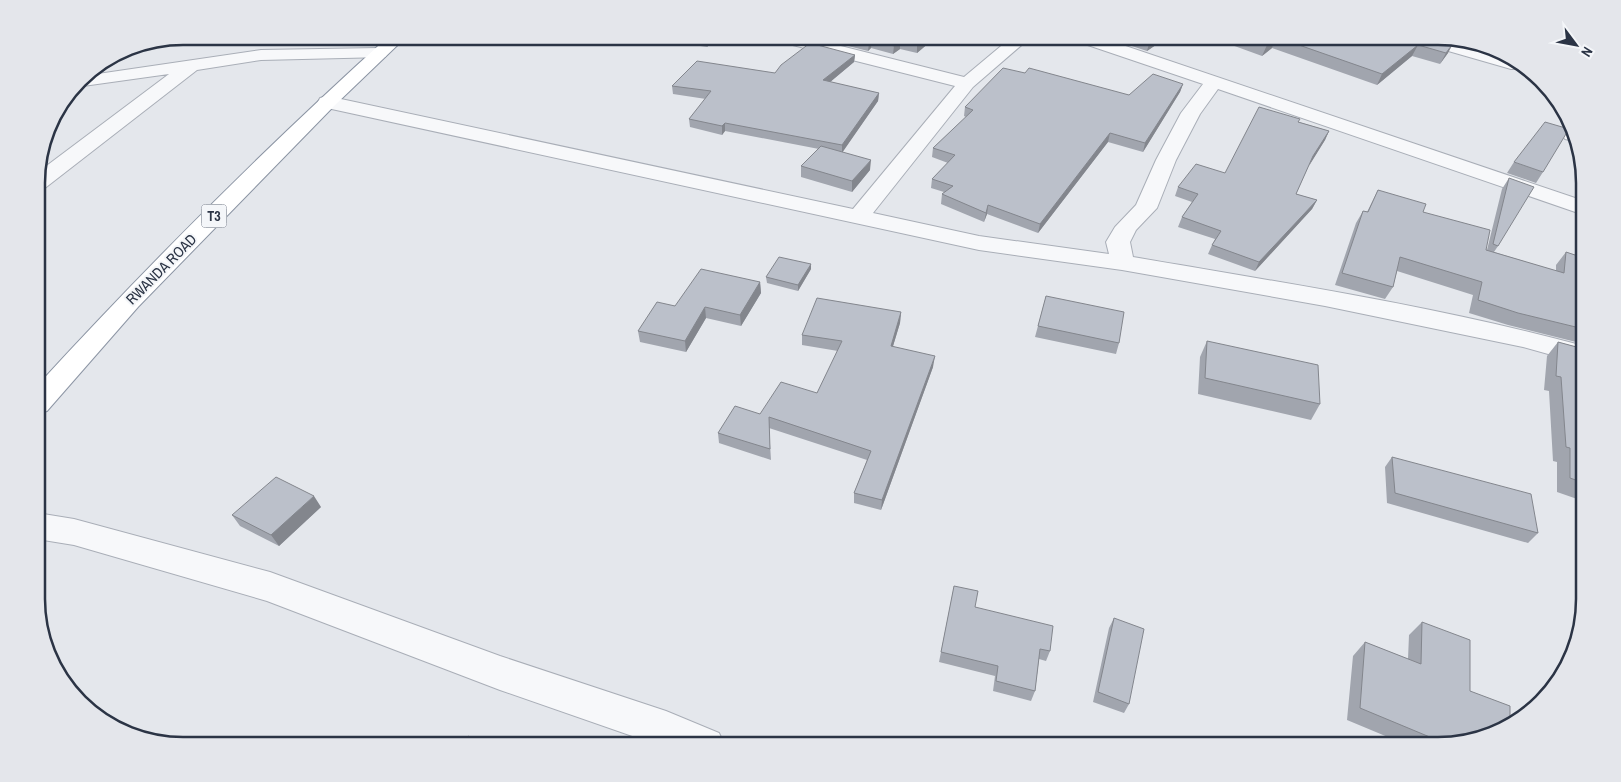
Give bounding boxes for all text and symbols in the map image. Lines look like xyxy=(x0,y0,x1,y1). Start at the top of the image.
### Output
north arrow xyxy=(1551,20,1601,70)
text: N xyxy=(1577,44,1597,60)
road number: T3 xyxy=(202,205,226,228)
street label: RWANDA ROAD xyxy=(121,229,201,309)

